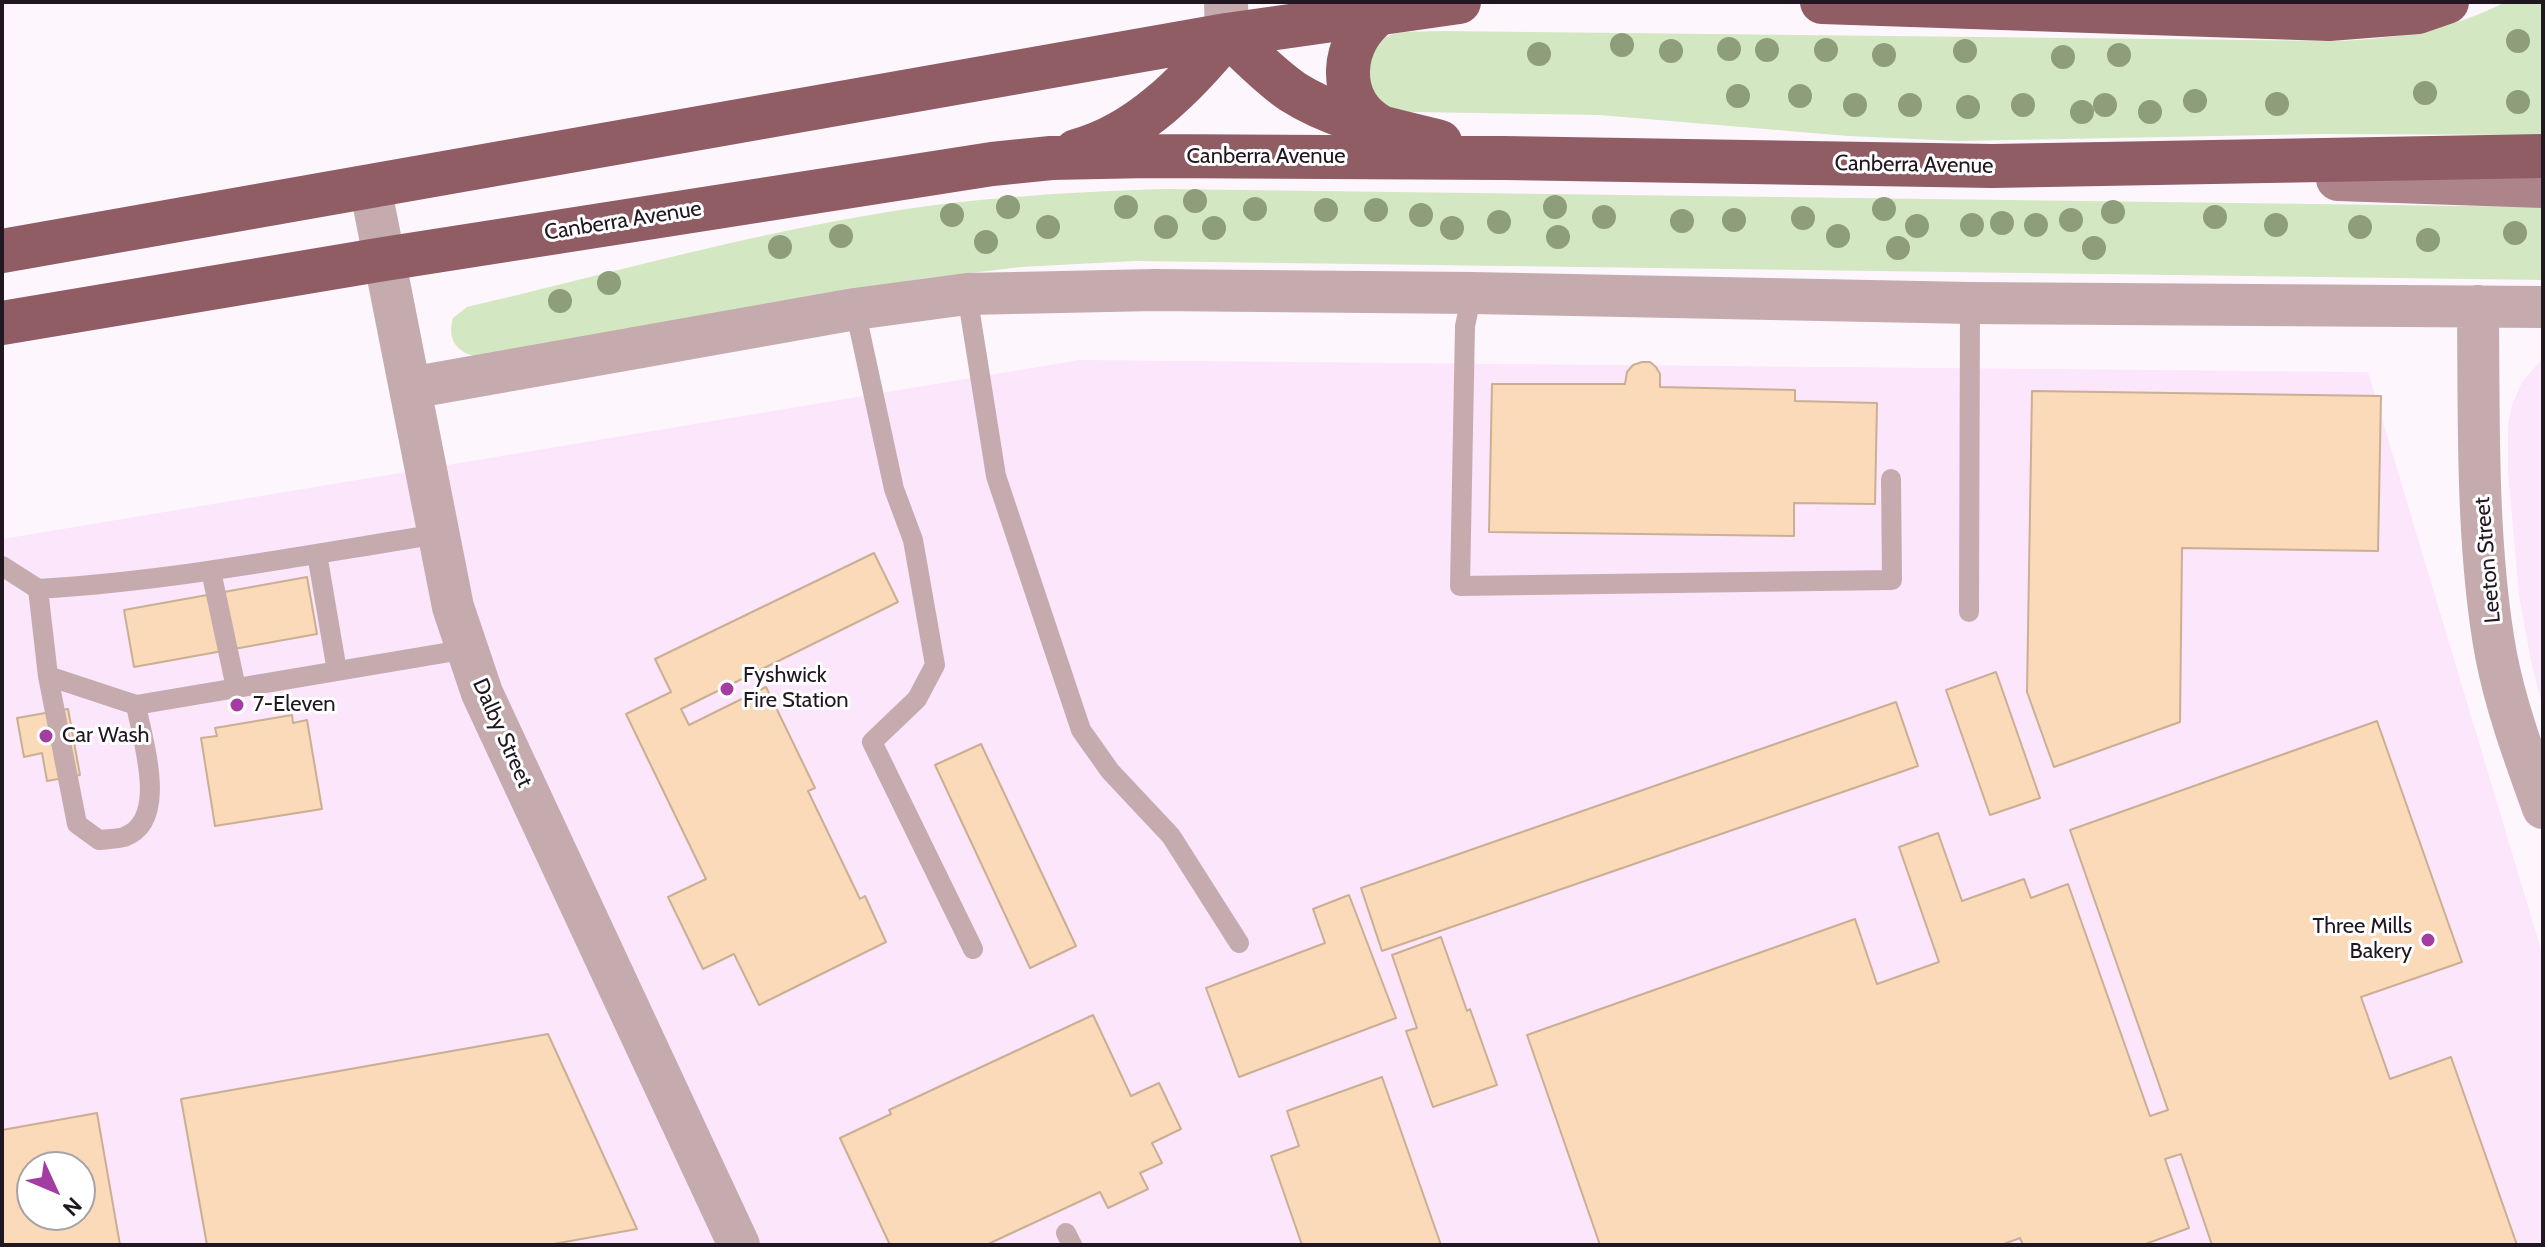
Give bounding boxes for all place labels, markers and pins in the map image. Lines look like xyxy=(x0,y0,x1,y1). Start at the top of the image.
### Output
place label: Fyshwick Fire Station xyxy=(743,663,849,714)
marker: Fyshwick Fire Station xyxy=(718,680,736,698)
place label: 7-Eleven xyxy=(253,692,336,718)
marker: 7-Eleven xyxy=(228,696,246,714)
place label: Car Wash xyxy=(62,723,150,749)
marker: Car Wash xyxy=(37,727,55,745)
place label: Three Mills Bakery xyxy=(2313,914,2412,966)
marker: Three Mills Bakery xyxy=(2419,931,2437,949)

